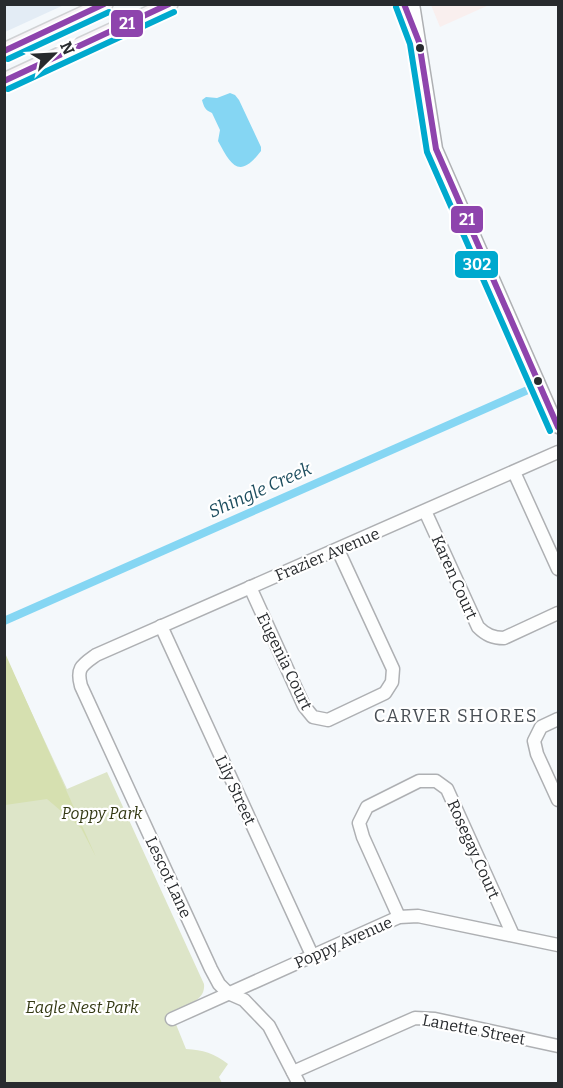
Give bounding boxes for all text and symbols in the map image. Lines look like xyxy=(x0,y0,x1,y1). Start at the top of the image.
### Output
line badge: 21 xyxy=(110,9,144,38)
text: 21 xyxy=(119,14,135,33)
north arrow xyxy=(24,24,84,84)
text: N xyxy=(56,39,78,58)
unlabelled marker xyxy=(414,42,426,54)
line badge: 21 xyxy=(450,205,484,234)
text: 21 xyxy=(459,210,475,229)
line badge: 302 xyxy=(454,250,499,279)
text: 302 xyxy=(463,255,491,274)
unlabelled marker xyxy=(532,375,544,387)
water label: Shingle Creek xyxy=(205,457,315,522)
street label: Frazier Avenue xyxy=(272,524,382,585)
street label: Karen Court xyxy=(428,532,482,622)
street label: Eugenia Court xyxy=(253,610,316,713)
district label: CARVER SHORES xyxy=(374,705,538,727)
street label: Lily Street xyxy=(211,752,260,828)
street label: Rosegay Court xyxy=(443,797,504,902)
park label: Poppy Park xyxy=(62,804,143,823)
street label: Lescot Lane xyxy=(141,834,196,921)
street label: Poppy Avenue xyxy=(291,912,395,973)
park label: Eagle Nest Park xyxy=(25,998,139,1017)
street label: Lanette Street xyxy=(421,1010,527,1049)

